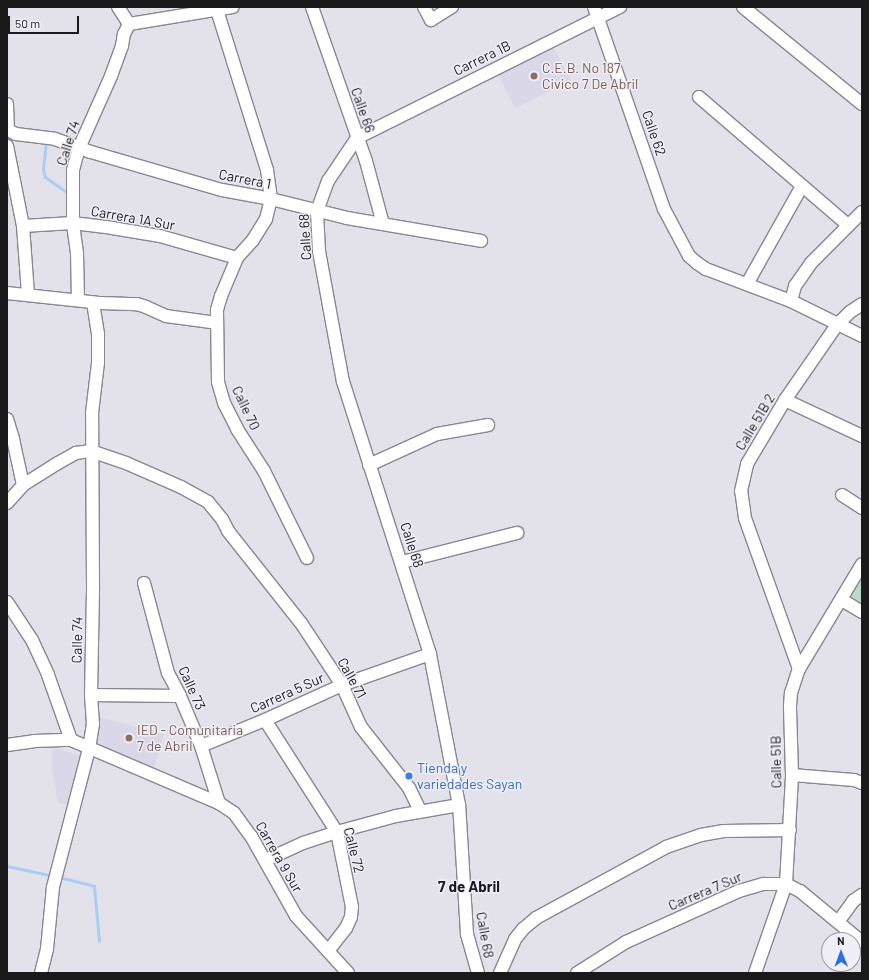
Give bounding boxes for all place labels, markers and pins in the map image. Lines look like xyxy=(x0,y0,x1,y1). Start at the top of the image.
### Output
place label: C.E.B. No 187 Civico 7 De Abril xyxy=(542,60,638,92)
marker: C.E.B. No 187 Civico 7 De Abril xyxy=(529,71,539,81)
place label: IED - Comunitaria 7 de Abril xyxy=(137,722,243,754)
marker: IED - Comunitaria 7 de Abril xyxy=(124,733,134,743)
place label: Tienda y variedades Sayan xyxy=(417,760,522,792)
marker: Tienda y variedades Sayan xyxy=(404,771,414,781)

